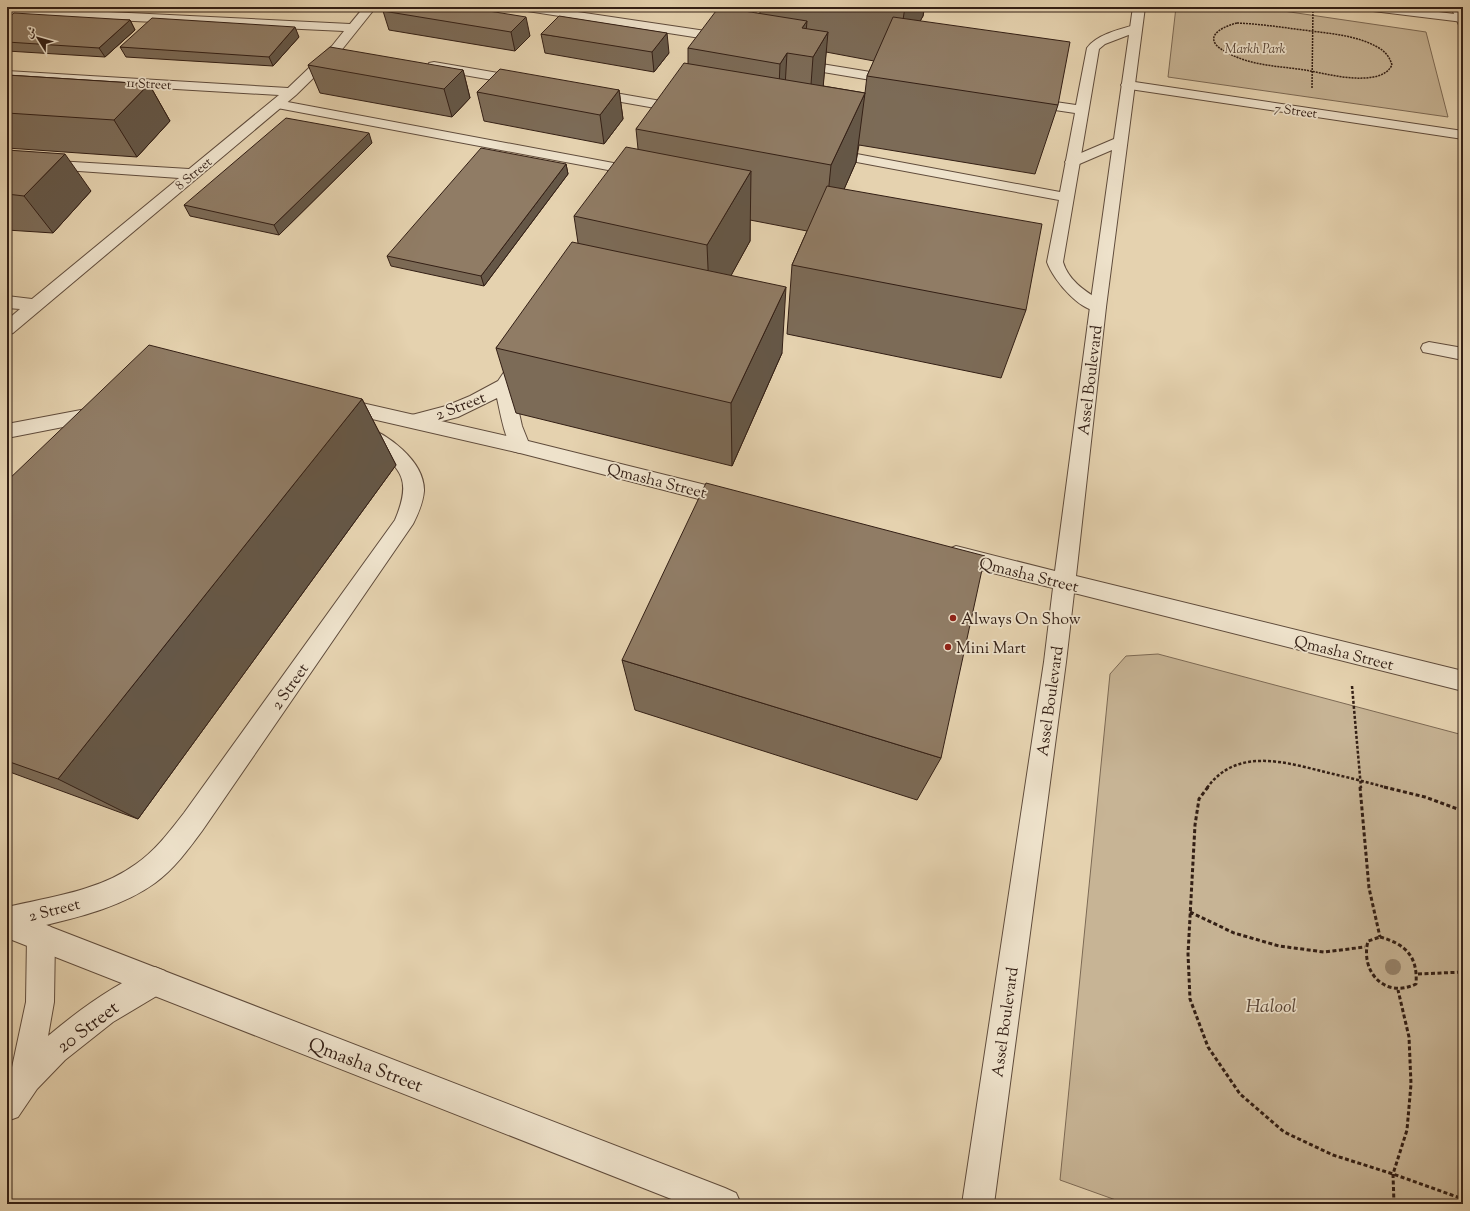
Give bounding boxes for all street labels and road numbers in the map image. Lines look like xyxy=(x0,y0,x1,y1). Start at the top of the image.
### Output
street label: 11 Street xyxy=(126,75,172,95)
street label: 7 Street xyxy=(1273,100,1319,124)
street label: 8 Street xyxy=(172,154,217,195)
street label: Assel Boulevard xyxy=(1073,324,1110,437)
street label: 2 Street xyxy=(432,387,490,427)
street label: Qmasha Street xyxy=(604,459,709,506)
street label: Qmasha Street xyxy=(976,553,1081,600)
street label: Qmasha Street xyxy=(1291,631,1396,678)
street label: Assel Boulevard xyxy=(1032,645,1071,758)
street label: 2 Street xyxy=(267,659,316,715)
street label: 2 Street xyxy=(26,894,83,929)
street label: Assel Boulevard xyxy=(987,966,1026,1079)
street label: 20 Street xyxy=(52,995,126,1060)
street label: Qmasha Street xyxy=(304,1032,427,1101)

